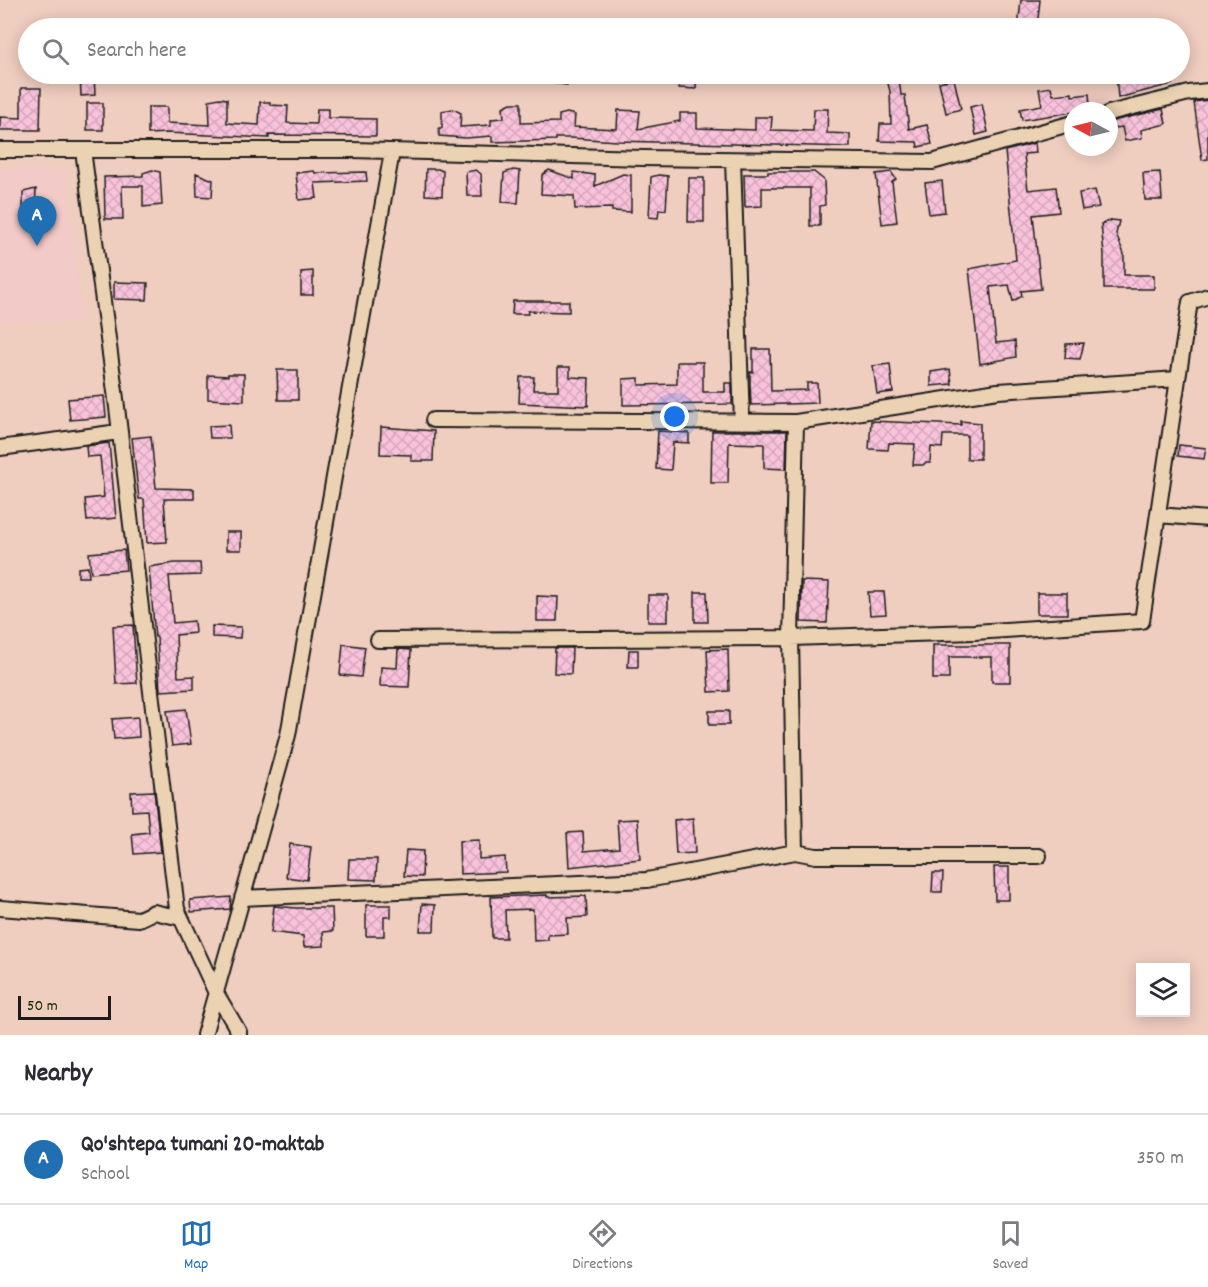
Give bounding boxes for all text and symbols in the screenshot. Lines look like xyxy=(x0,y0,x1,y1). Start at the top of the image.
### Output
search box xyxy=(18,18,1190,84)
icon: search xyxy=(39,35,72,68)
text: Search here xyxy=(87,36,186,67)
north arrow xyxy=(1064,102,1118,156)
pin: A xyxy=(18,196,57,246)
your location xyxy=(660,402,689,431)
map controls xyxy=(1136,963,1190,1017)
button: layers xyxy=(1136,963,1190,1017)
scale bar xyxy=(18,993,111,1020)
text: 50 m xyxy=(27,995,58,1018)
text: Nearby xyxy=(24,1056,92,1093)
text: Qo'shtepa tumani 20-maktab xyxy=(81,1130,324,1161)
text: A xyxy=(38,1145,49,1173)
text: 350 m xyxy=(1137,1145,1184,1173)
text: School xyxy=(81,1161,130,1189)
tab: Map xyxy=(180,1217,213,1276)
tab: Directions xyxy=(572,1217,633,1276)
tab: Saved xyxy=(992,1217,1028,1276)

